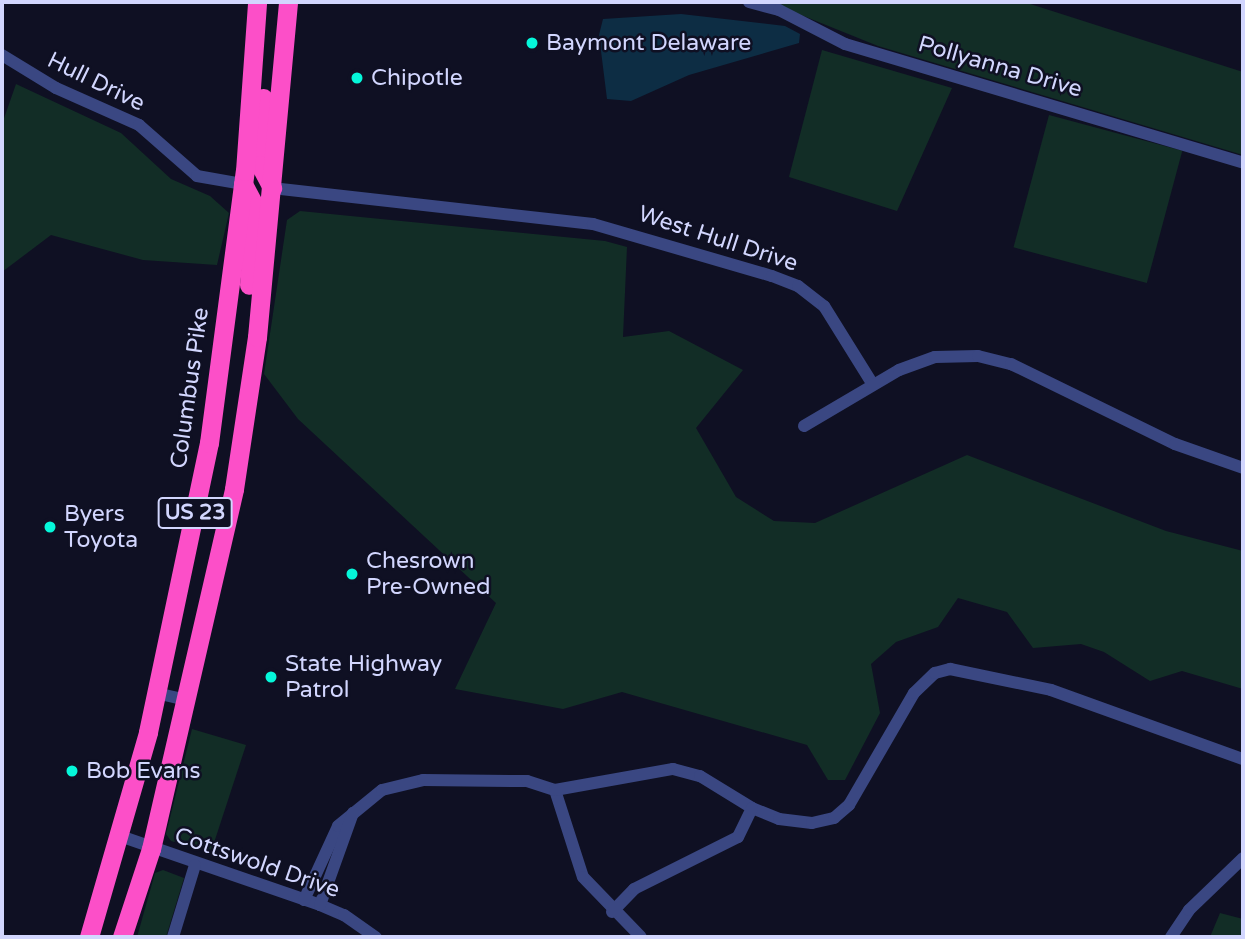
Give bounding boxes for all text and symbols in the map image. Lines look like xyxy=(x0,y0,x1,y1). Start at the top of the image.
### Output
place label: Baymont Delaware xyxy=(546,29,751,57)
street label: Pollyanna Drive xyxy=(915,30,1085,104)
marker: Baymont Delaware xyxy=(524,35,540,51)
street label: Hull Drive xyxy=(43,47,149,117)
place label: Chipotle xyxy=(371,64,463,92)
marker: Chipotle xyxy=(349,70,365,86)
street label: West Hull Drive xyxy=(635,200,801,278)
street label: Columbus Pike xyxy=(165,306,215,470)
road number: US 23 xyxy=(156,496,234,530)
place label: Byers Toyota xyxy=(64,500,138,554)
marker: Byers Toyota xyxy=(42,519,58,535)
place label: Chesrown Pre-Owned xyxy=(366,547,491,601)
marker: Chesrown Pre-Owned xyxy=(344,566,360,582)
place label: State Highway Patrol xyxy=(285,650,442,704)
marker: State Highway Patrol xyxy=(263,669,279,685)
place label: Bob Evans xyxy=(86,757,201,785)
marker: Bob Evans xyxy=(64,763,80,779)
street label: Cottswold Drive xyxy=(171,822,343,904)

